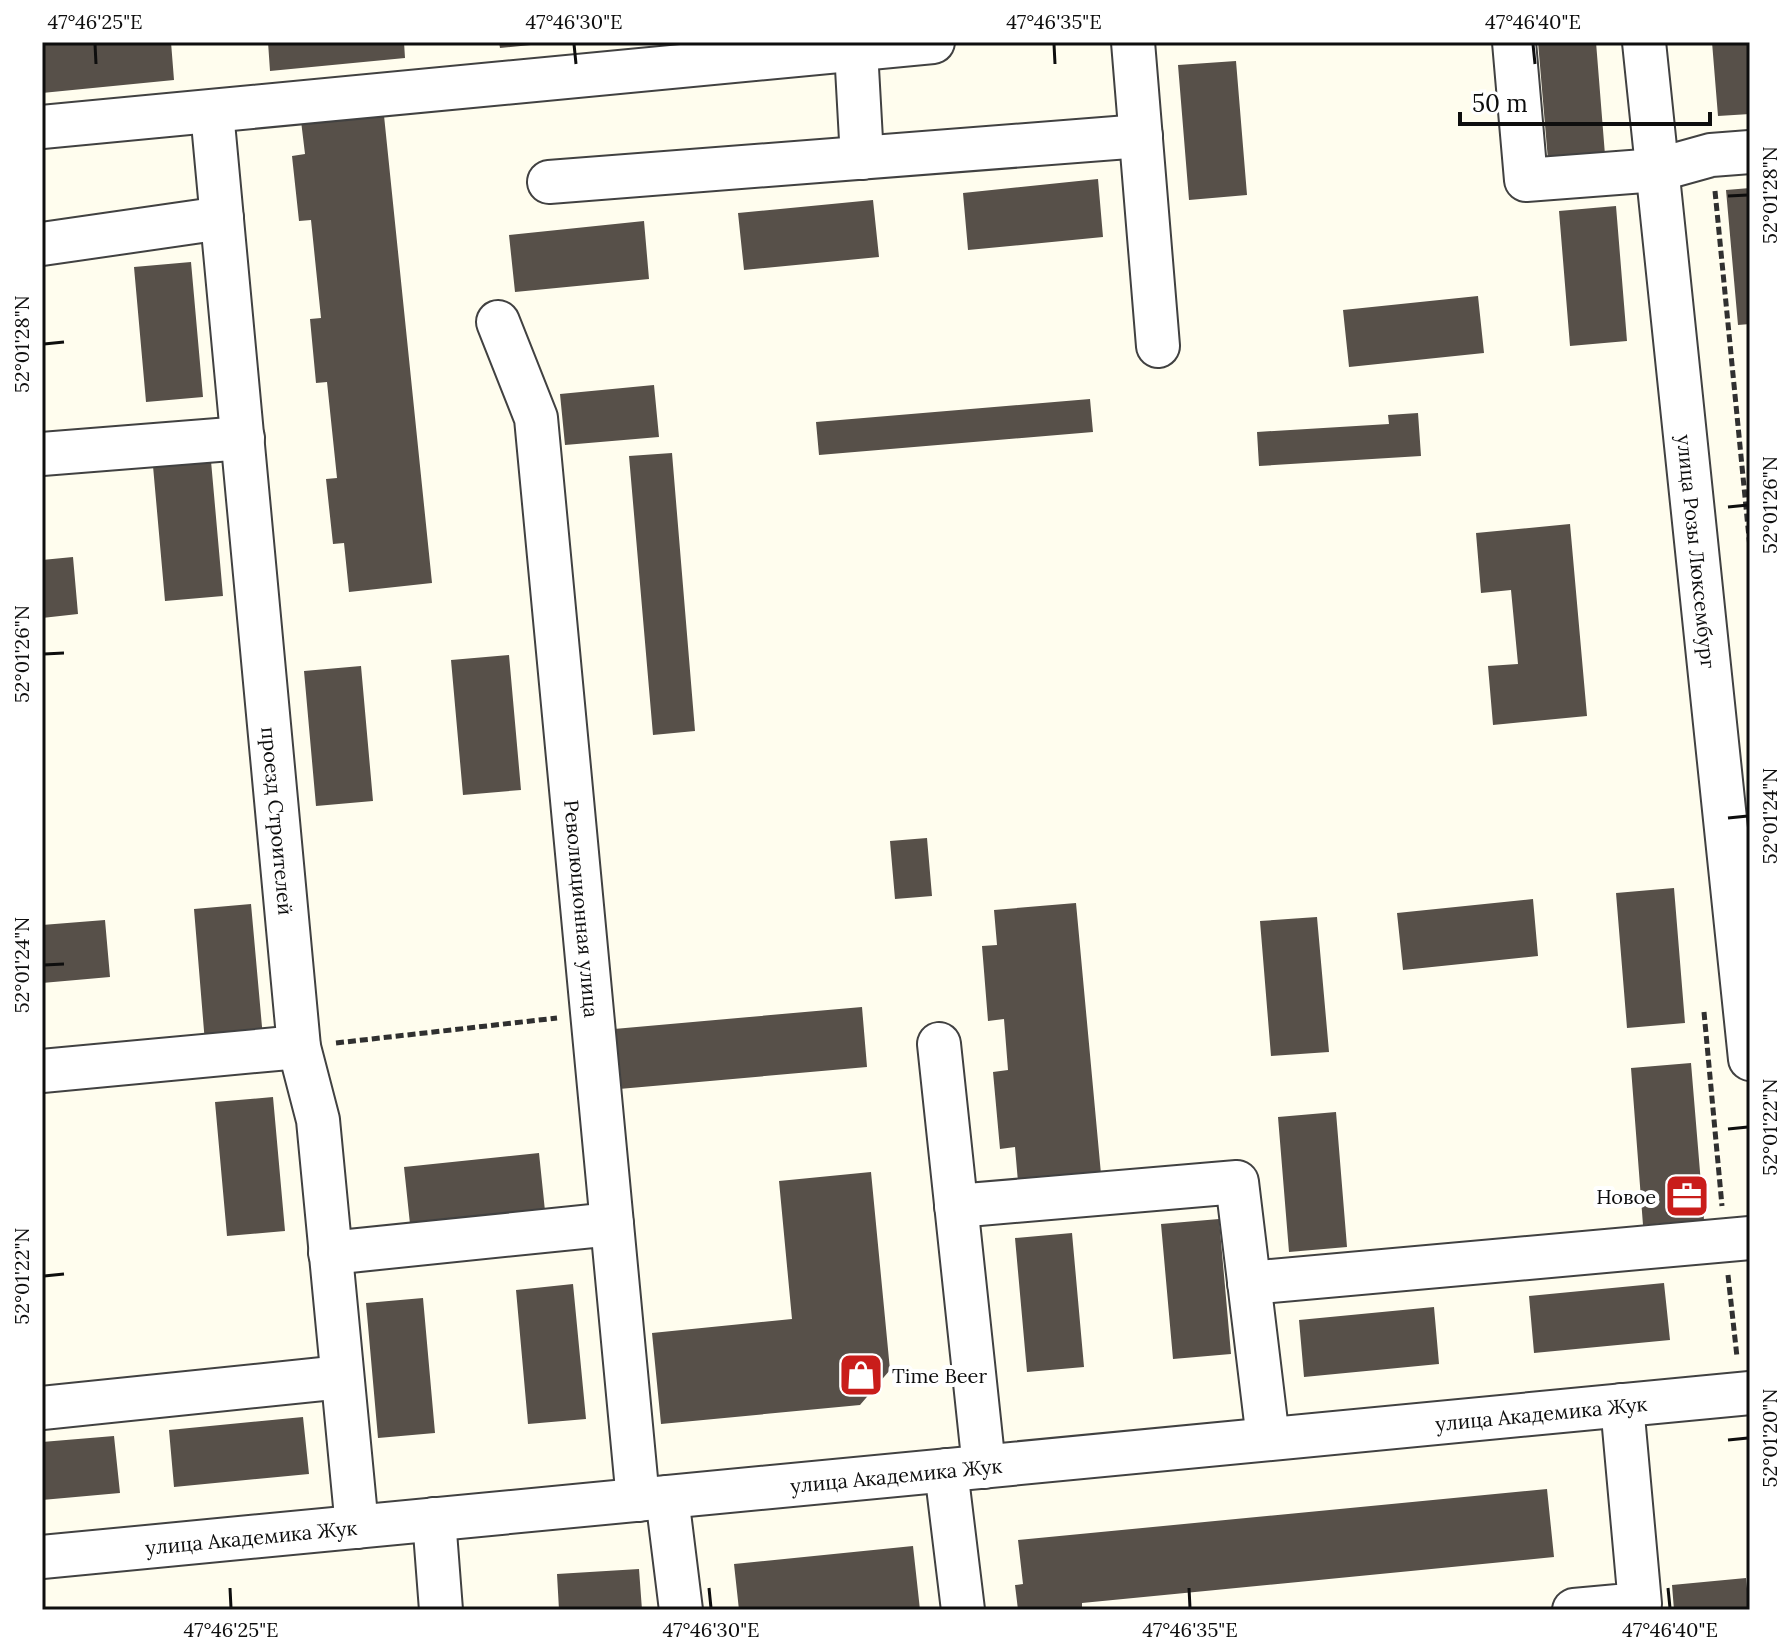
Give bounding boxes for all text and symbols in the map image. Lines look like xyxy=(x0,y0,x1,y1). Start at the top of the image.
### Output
text: 47°46'25"E xyxy=(47,9,143,34)
text: 47°46'30"E xyxy=(526,9,623,34)
text: 47°46'35"E xyxy=(1006,9,1102,34)
text: 47°46'40"E xyxy=(1485,9,1581,34)
scale bar xyxy=(1460,76,1710,126)
text: 50 m xyxy=(1472,88,1528,119)
text: 52°01'28"N xyxy=(1757,146,1782,244)
text: 52°01'28"N xyxy=(9,295,34,393)
street label: улица Розы Люксембург xyxy=(1672,433,1722,670)
text: 52°01'26"N xyxy=(1757,456,1782,554)
text: 52°01'26"N xyxy=(9,605,34,703)
street label: проезд Строителей xyxy=(257,726,299,916)
text: 52°01'24"N xyxy=(1757,768,1782,864)
street label: Революционная улица xyxy=(560,799,605,1019)
text: 52°01'24"N xyxy=(9,917,34,1013)
text: 52°01'22"N xyxy=(1757,1078,1782,1176)
office icon: Новое xyxy=(1663,1172,1711,1220)
place label: Новое xyxy=(1596,1184,1656,1209)
text: 52°01'22"N xyxy=(9,1227,34,1325)
shop icon: Time Beer xyxy=(837,1351,885,1399)
place label: Time Beer xyxy=(892,1363,987,1388)
text: 52°01'20"N xyxy=(1757,1389,1782,1487)
street label: улица Академика Жук xyxy=(1434,1390,1648,1436)
street label: улица Академика Жук xyxy=(789,1452,1003,1498)
street label: улица Академика Жук xyxy=(144,1514,358,1560)
text: 47°46'25"E xyxy=(183,1617,279,1642)
text: 47°46'30"E xyxy=(663,1617,760,1642)
text: 47°46'35"E xyxy=(1142,1617,1238,1642)
text: 47°46'40"E xyxy=(1622,1617,1718,1642)

